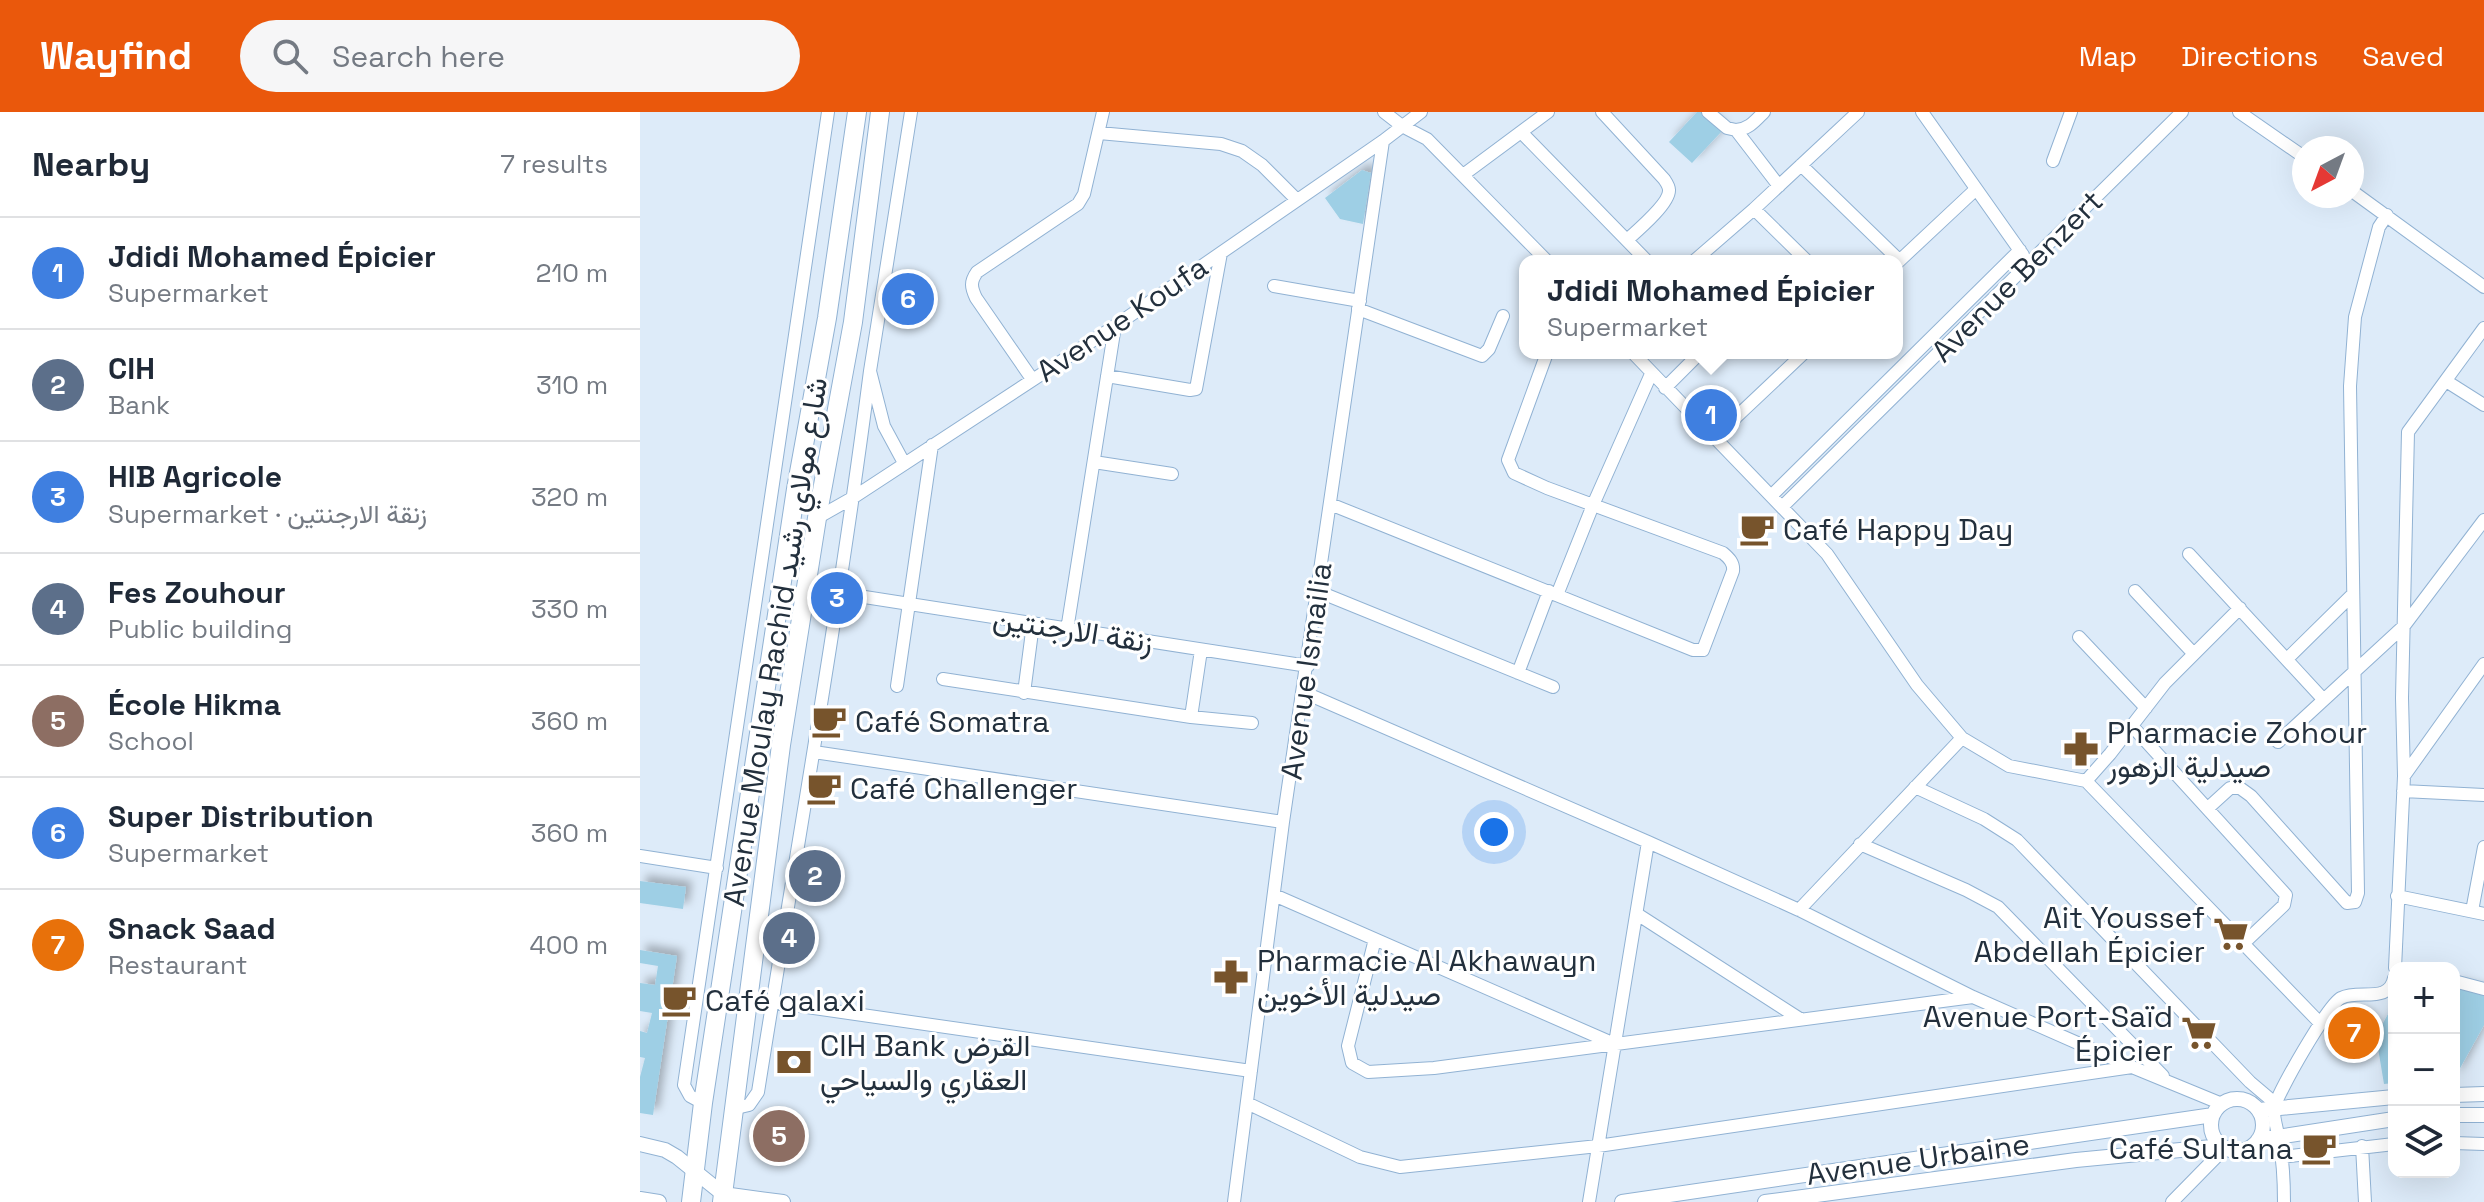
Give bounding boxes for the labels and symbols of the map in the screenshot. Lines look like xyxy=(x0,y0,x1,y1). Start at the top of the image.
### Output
north arrow xyxy=(2292,136,2364,208)
street label: Avenue Benzert xyxy=(1923,182,2111,370)
street label: Avenue Koufa xyxy=(1029,247,1215,391)
pin: 6 xyxy=(882,269,934,329)
street label: Avenue Moulay Rachid شارع مولاي رشيد xyxy=(714,375,841,910)
pin: 1 xyxy=(1685,385,1737,445)
cafe icon: Café Happy Day xyxy=(1738,510,1776,548)
place label: Café Happy Day xyxy=(1783,510,2013,549)
street label: Avenue Ismailia xyxy=(1271,560,1341,782)
pin: 3 xyxy=(811,568,863,628)
street label: زنقة الارجنتين xyxy=(990,598,1156,662)
cafe icon: Café Somatra xyxy=(810,702,848,740)
place label: Café Somatra xyxy=(855,702,1049,741)
place label: Pharmacie Zohour صيدلية الزهور xyxy=(2106,713,2367,786)
pharmacy icon: Pharmacie Zohour صيدلية الزهور xyxy=(2062,730,2100,768)
cafe icon: Café Challenger xyxy=(805,769,843,807)
place label: Café Challenger xyxy=(850,769,1078,808)
your location xyxy=(1474,812,1514,852)
pin: 2 xyxy=(789,846,841,906)
place label: Ait Youssef Abdellah Épicier xyxy=(1974,898,2205,971)
pin: 4 xyxy=(763,908,815,968)
supermarket icon: Ait Youssef Abdellah Épicier xyxy=(2212,915,2250,953)
place label: Pharmacie Al Akhawayn صيدلية الأخوين xyxy=(1257,941,1596,1014)
pharmacy icon: Pharmacie Al Akhawayn صيدلية الأخوين xyxy=(1212,958,1250,996)
cafe icon: Café galaxi xyxy=(660,981,698,1019)
place label: Café galaxi xyxy=(705,981,865,1020)
place label: Avenue Port-Saïd Épicier xyxy=(1923,997,2173,1070)
pin: 7 xyxy=(2328,1003,2380,1063)
supermarket icon: Avenue Port-Saïd Épicier xyxy=(2180,1014,2218,1052)
place label: CIH Bank القرض العقاري والسياحي xyxy=(820,1026,1031,1104)
bank icon: CIH Bank القرض العقاري والسياحي xyxy=(775,1043,813,1081)
pin: 5 xyxy=(753,1106,805,1166)
street label: Avenue Urbaine xyxy=(1804,1124,2032,1194)
place label: Café Sultana xyxy=(2109,1129,2293,1168)
cafe icon: Café Sultana xyxy=(2300,1129,2338,1167)

